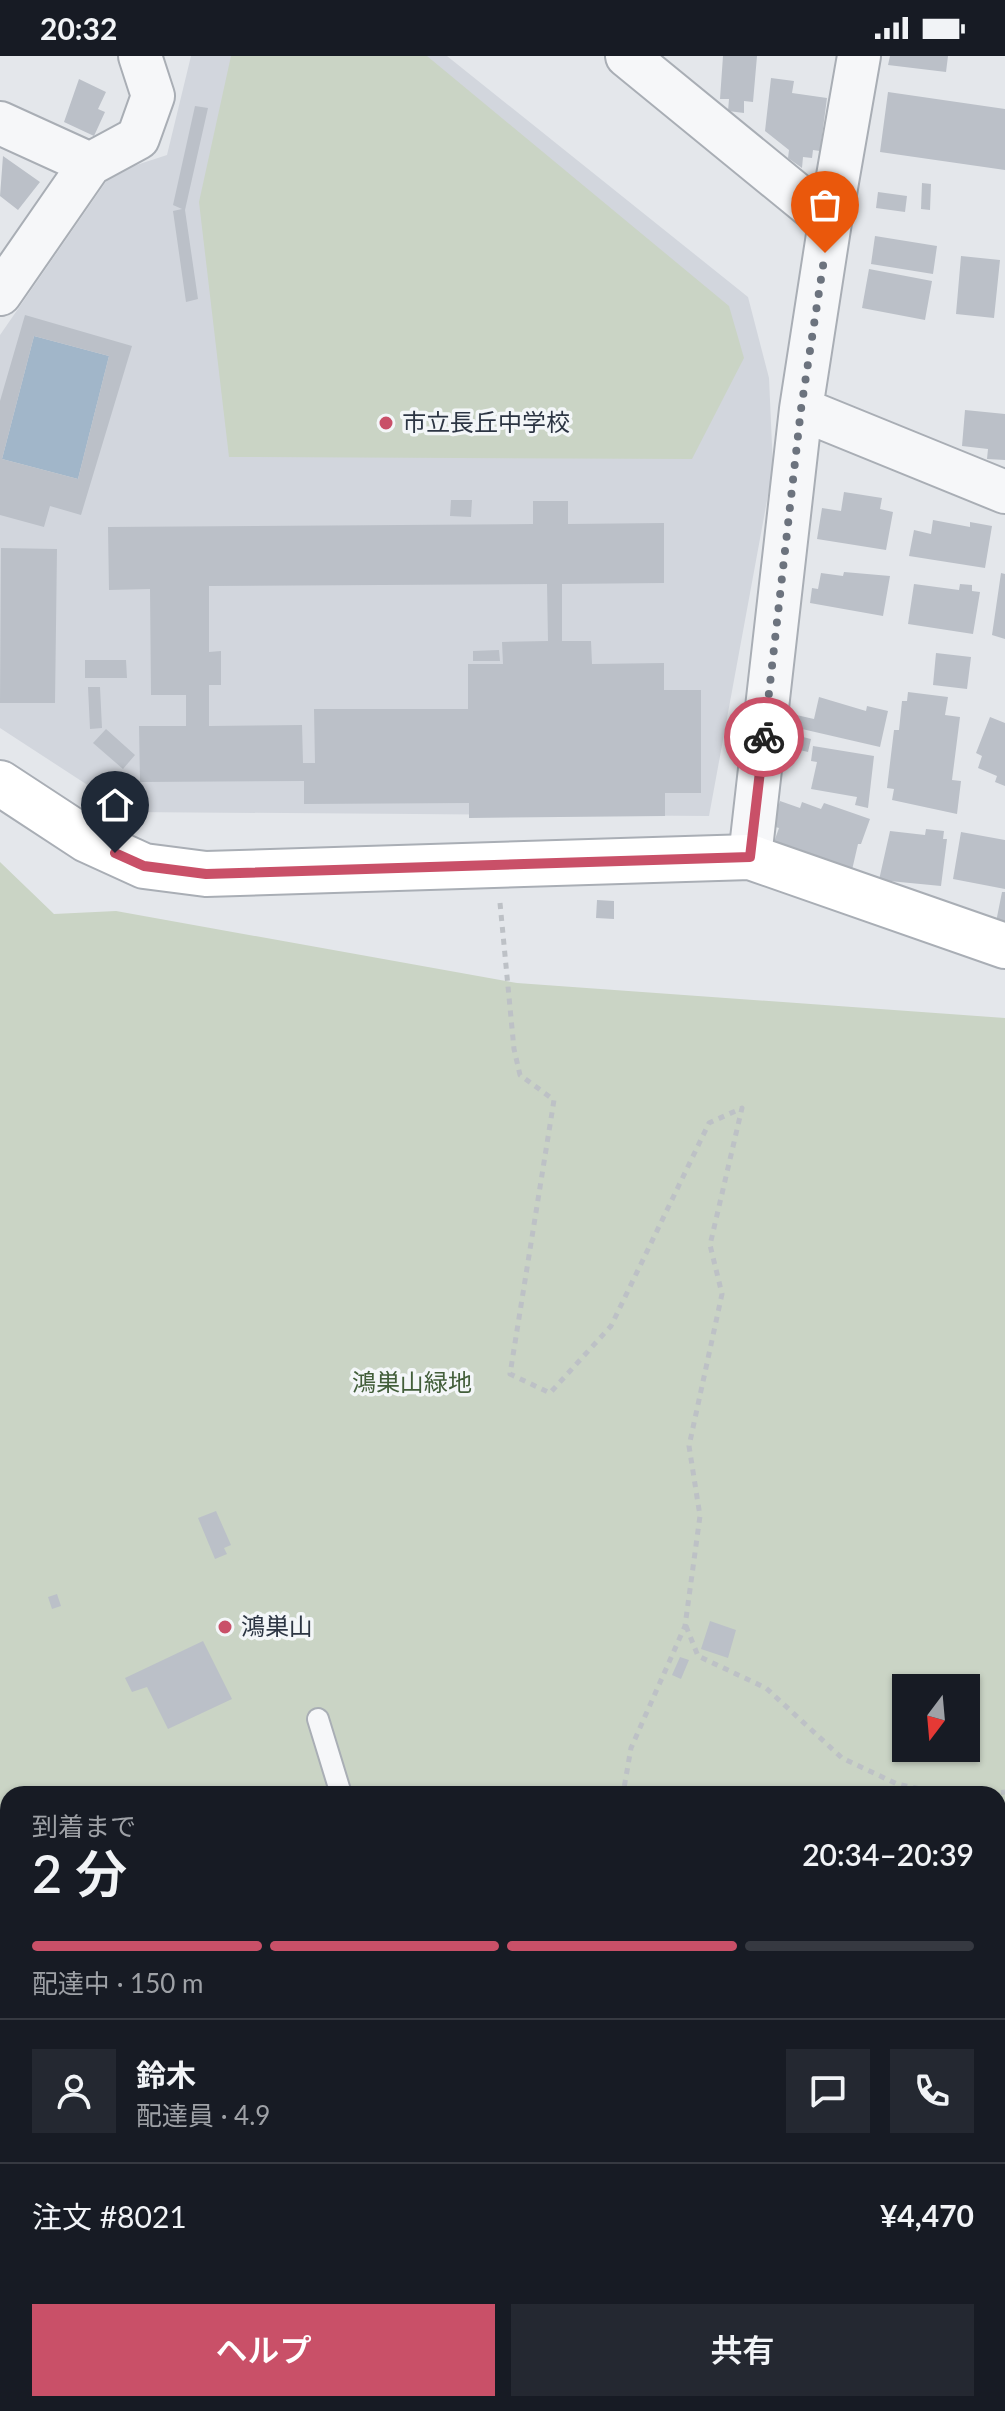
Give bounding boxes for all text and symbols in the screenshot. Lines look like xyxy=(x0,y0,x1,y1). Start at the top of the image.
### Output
text: 20:32 xyxy=(40,10,117,46)
pin xyxy=(791,171,859,253)
icon: bag xyxy=(803,183,847,227)
place label: 市立長丘中学校 xyxy=(402,407,570,436)
marker: 市立長丘中学校 xyxy=(377,414,395,432)
courier xyxy=(724,697,804,777)
icon: bike xyxy=(742,715,786,759)
pin xyxy=(81,771,149,853)
icon: home xyxy=(93,783,137,827)
park label: 鴻巣山緑地 xyxy=(352,1367,472,1396)
place label: 鴻巣山 xyxy=(241,1611,313,1640)
marker: 鴻巣山 xyxy=(216,1618,234,1636)
north arrow xyxy=(892,1674,980,1762)
map controls xyxy=(892,1674,980,1762)
text: 到着まで xyxy=(32,1810,136,1842)
text: 20:34–20:39 xyxy=(802,1836,974,1872)
text: 2 分 xyxy=(32,1842,127,1904)
text: 配達中 · 150 m xyxy=(32,1967,203,1999)
button: person xyxy=(32,2049,116,2133)
button: chat xyxy=(786,2049,870,2133)
button: phone xyxy=(890,2049,974,2133)
text: 鈴木 xyxy=(136,2056,196,2092)
text: 配達員 · 4.9 xyxy=(136,2099,270,2131)
text: ¥4,470 xyxy=(880,2197,974,2233)
text: 注文 #8021 xyxy=(32,2198,187,2234)
button: ヘルプ xyxy=(32,2304,495,2396)
button: 共有 xyxy=(511,2304,974,2396)

